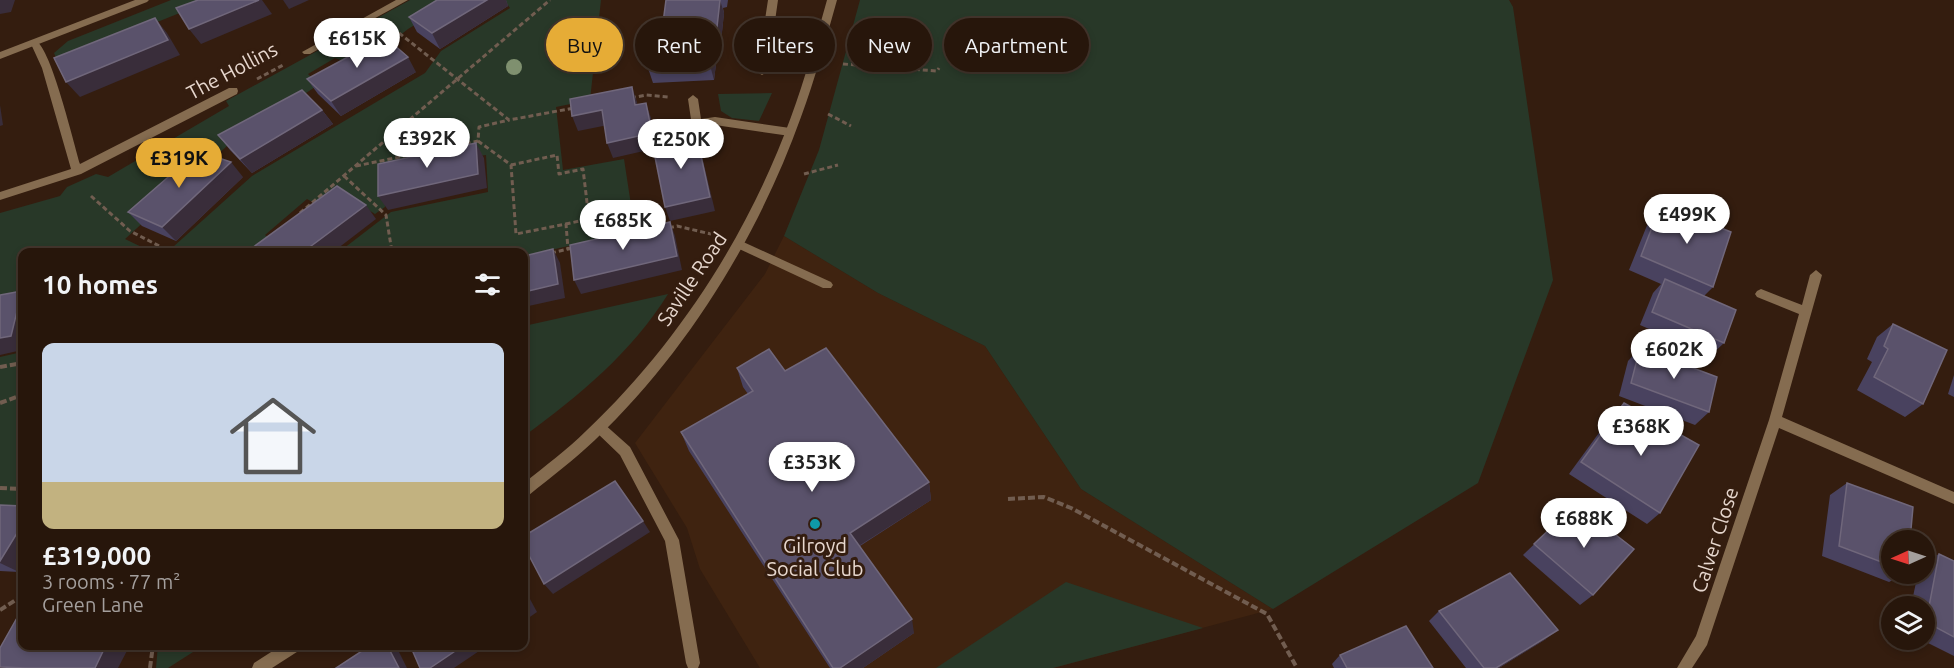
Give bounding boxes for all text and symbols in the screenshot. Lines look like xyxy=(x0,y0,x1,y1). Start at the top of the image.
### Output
pin: £615K xyxy=(315,18,399,69)
chip: Buy xyxy=(546,18,623,72)
chip: Rent xyxy=(635,18,722,72)
chip: Filters xyxy=(734,18,835,72)
chip: New xyxy=(847,18,932,72)
chip: Apartment xyxy=(944,18,1089,72)
text: £615K xyxy=(328,26,386,49)
street label: The Hollins xyxy=(183,37,281,104)
pin: £392K xyxy=(385,118,469,169)
pin: £250K xyxy=(639,119,723,170)
text: £392K xyxy=(398,126,456,149)
text: £250K xyxy=(652,127,710,150)
pin: £319K xyxy=(137,138,221,189)
text: £319K xyxy=(150,146,208,169)
pin: £499K xyxy=(1645,194,1729,245)
pin: £685K xyxy=(581,200,665,251)
text: £499K xyxy=(1658,202,1716,225)
text: £685K xyxy=(594,208,652,231)
street label: Saville Road xyxy=(652,228,731,330)
icon: filters xyxy=(471,268,504,301)
text: 10 homes xyxy=(42,270,158,299)
pin: £602K xyxy=(1632,329,1716,380)
text: £602K xyxy=(1645,337,1703,360)
icon: home xyxy=(219,382,327,490)
pin: £368K xyxy=(1599,406,1683,457)
text: £368K xyxy=(1612,414,1670,437)
pin: £353K xyxy=(770,442,854,493)
text: £353K xyxy=(783,450,841,473)
street label: Calver Close xyxy=(1687,484,1742,596)
pin: £688K xyxy=(1542,498,1626,549)
text: £688K xyxy=(1555,506,1613,529)
marker: Gilroyd Social Club xyxy=(808,517,822,531)
north arrow xyxy=(1881,530,1935,584)
map controls xyxy=(1881,530,1935,650)
place label: Gilroyd Social Club xyxy=(766,534,864,580)
text: £319,000 xyxy=(42,541,151,570)
text: 3 rooms · 77 m² xyxy=(42,570,180,593)
text: Green Lane xyxy=(42,593,144,616)
button: layers xyxy=(1881,596,1935,650)

